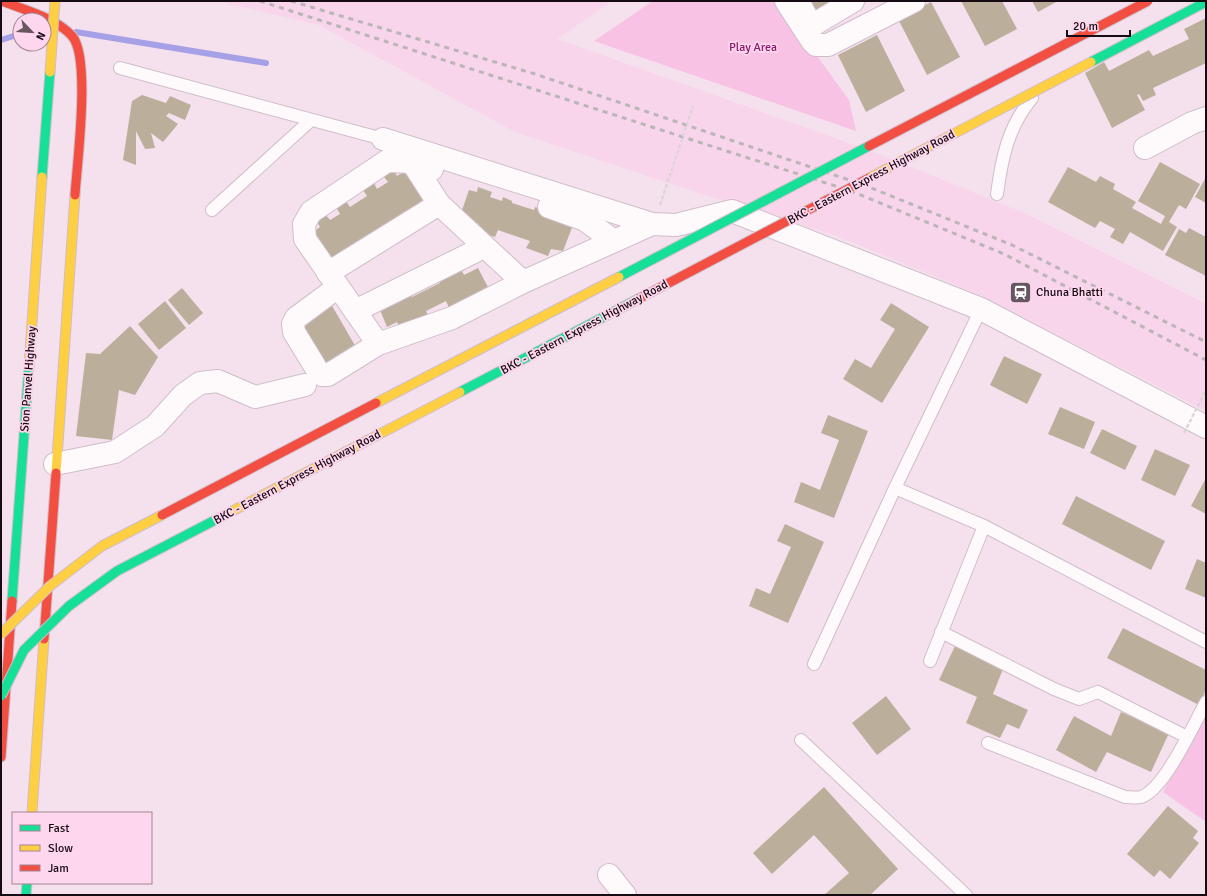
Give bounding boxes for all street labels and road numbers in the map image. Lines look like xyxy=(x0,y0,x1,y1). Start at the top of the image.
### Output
street label: BKC - Eastern Express Highway Road xyxy=(785,127,957,228)
street label: BKC - Eastern Express Highway Road xyxy=(498,277,670,378)
street label: Sion Panvel Highway xyxy=(17,325,40,432)
street label: BKC - Eastern Express Highway Road xyxy=(211,427,383,528)

